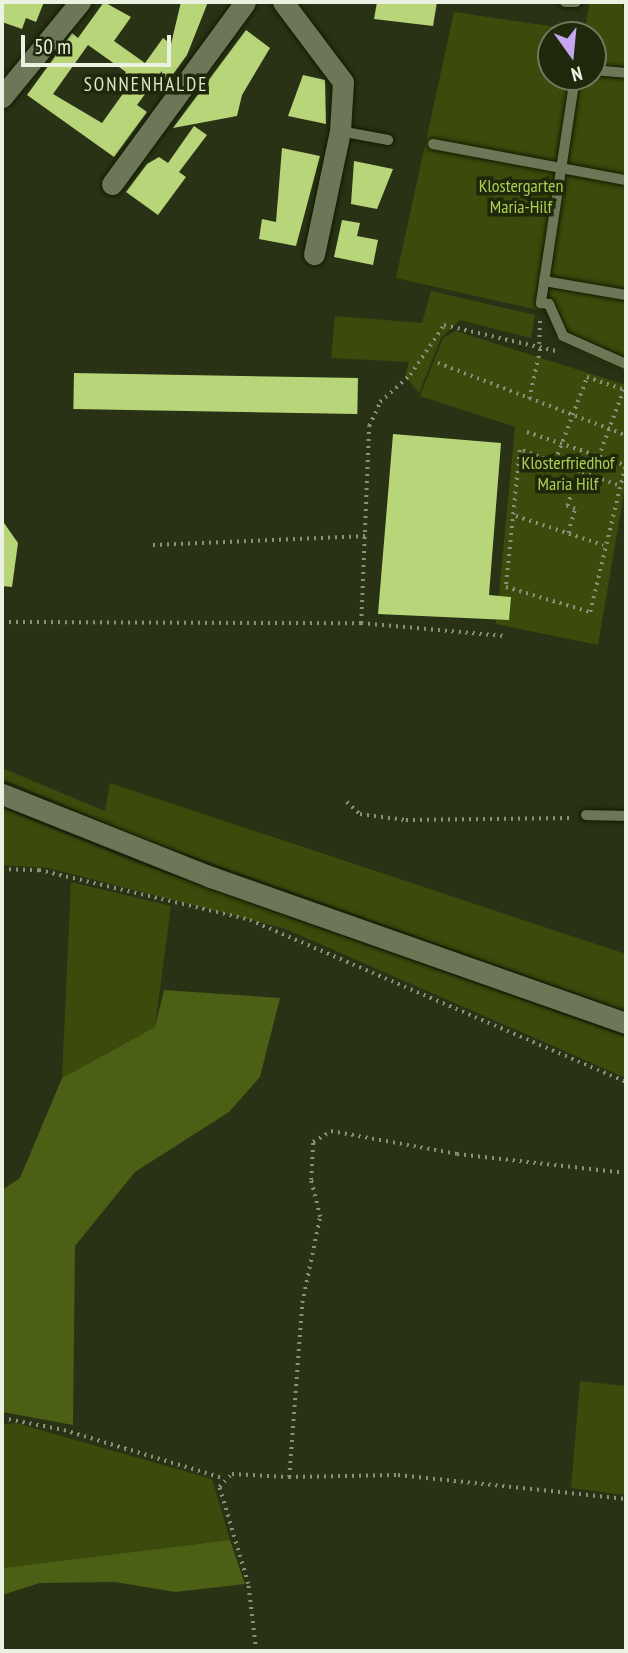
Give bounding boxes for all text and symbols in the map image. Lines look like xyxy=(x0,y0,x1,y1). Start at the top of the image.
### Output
scale bar xyxy=(24,21,175,65)
north arrow xyxy=(537,21,607,91)
text: 50 m xyxy=(34,33,71,60)
text: N xyxy=(569,61,585,87)
district label: SONNENHALDE xyxy=(85,74,207,96)
park label: Klostergarten Maria-Hilf xyxy=(479,176,563,218)
park label: Klosterfriedhof Maria Hilf xyxy=(522,453,614,496)

